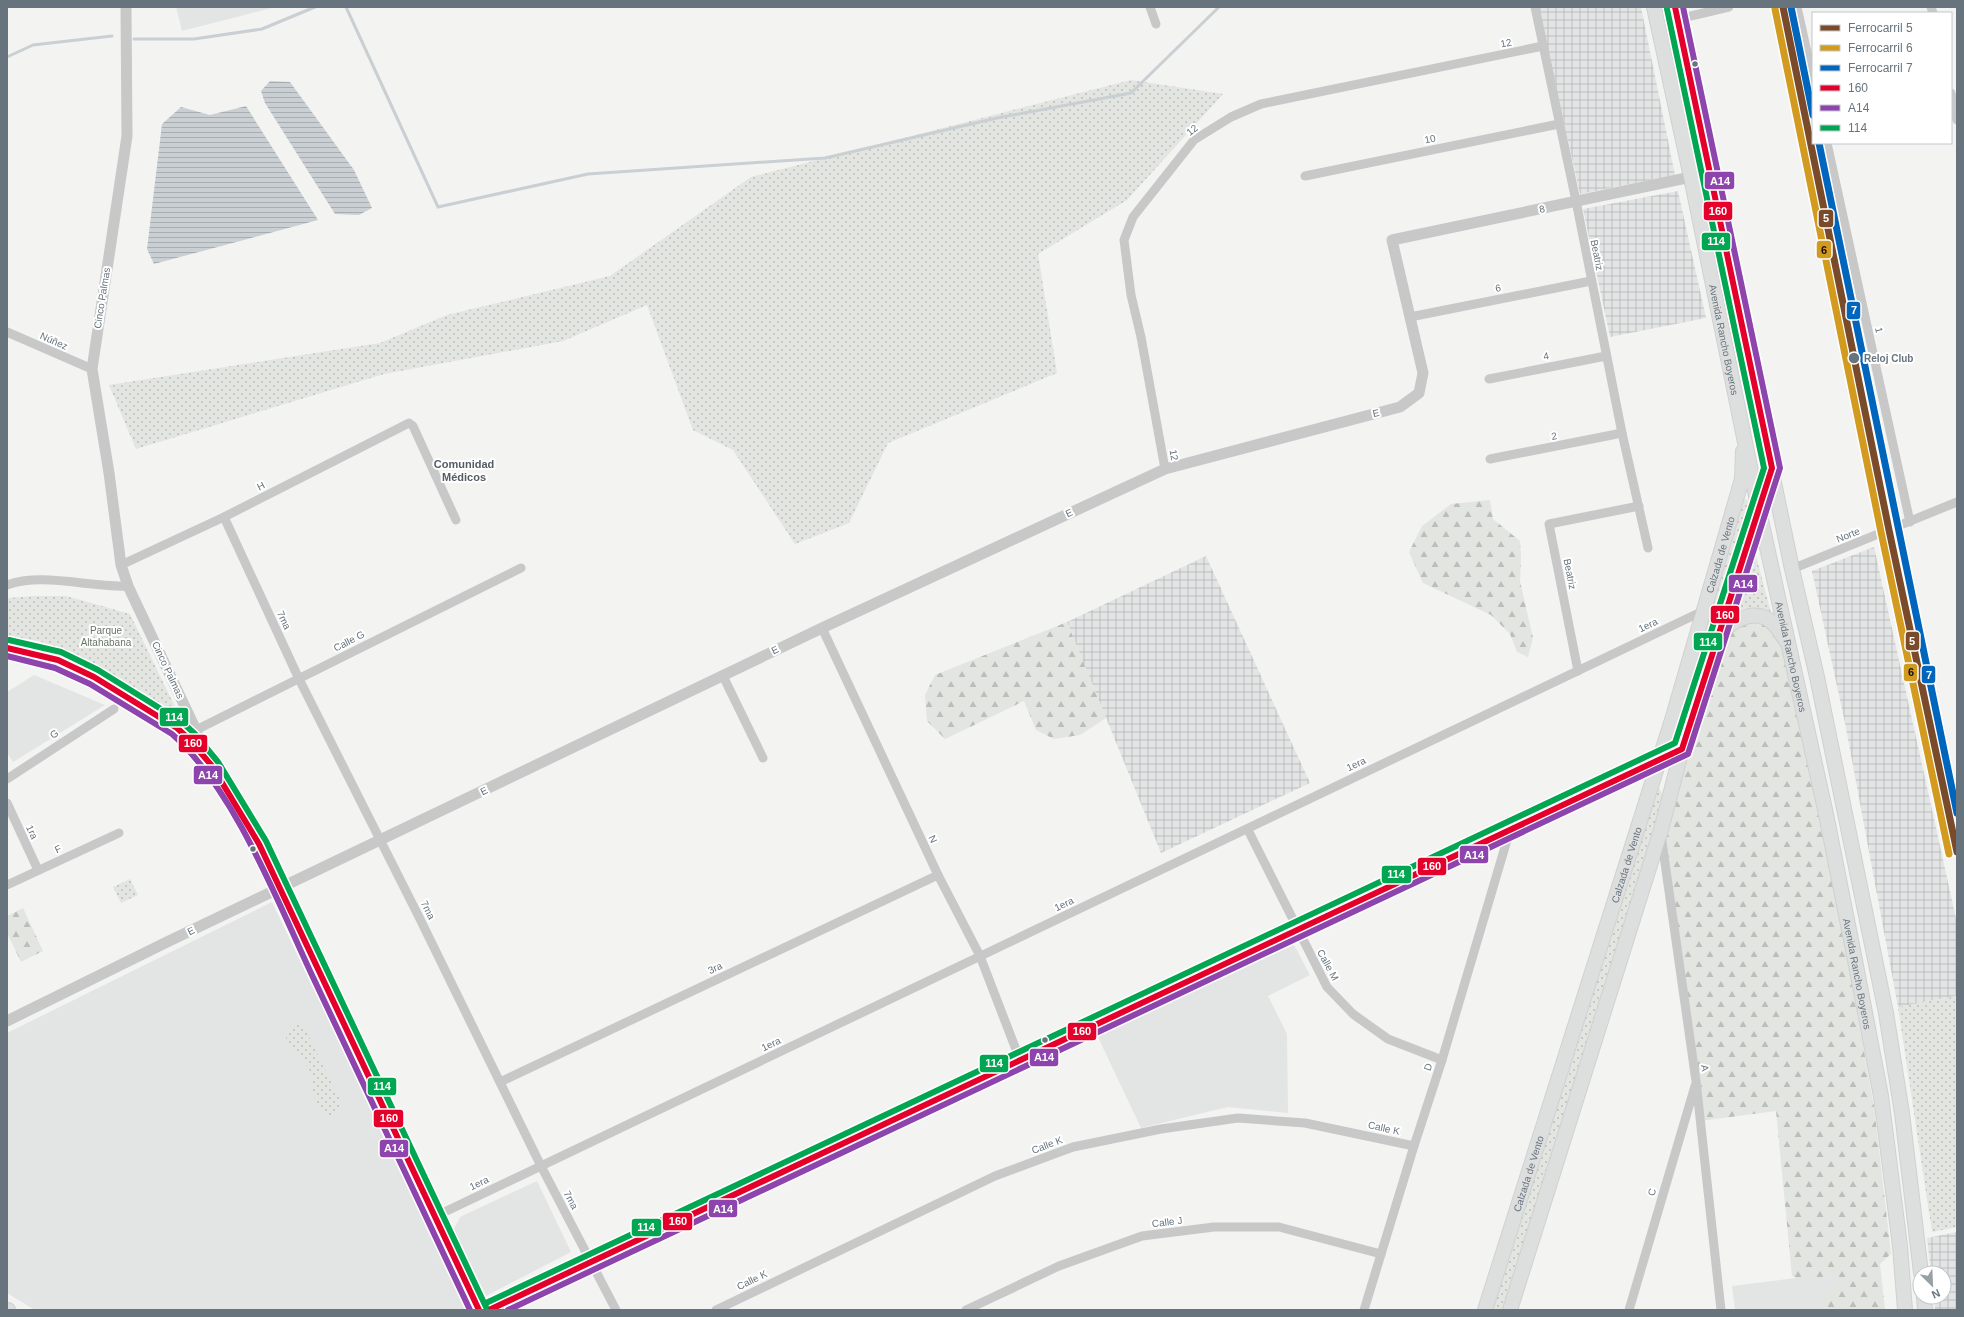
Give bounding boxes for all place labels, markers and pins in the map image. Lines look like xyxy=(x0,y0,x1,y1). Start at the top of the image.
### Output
unlabelled marker xyxy=(1690,59,1700,69)
marker: Reloj Club xyxy=(1847,351,1861,365)
place label: Reloj Club xyxy=(1864,353,1913,364)
unlabelled marker xyxy=(248,844,258,854)
unlabelled marker xyxy=(1040,1035,1050,1045)

